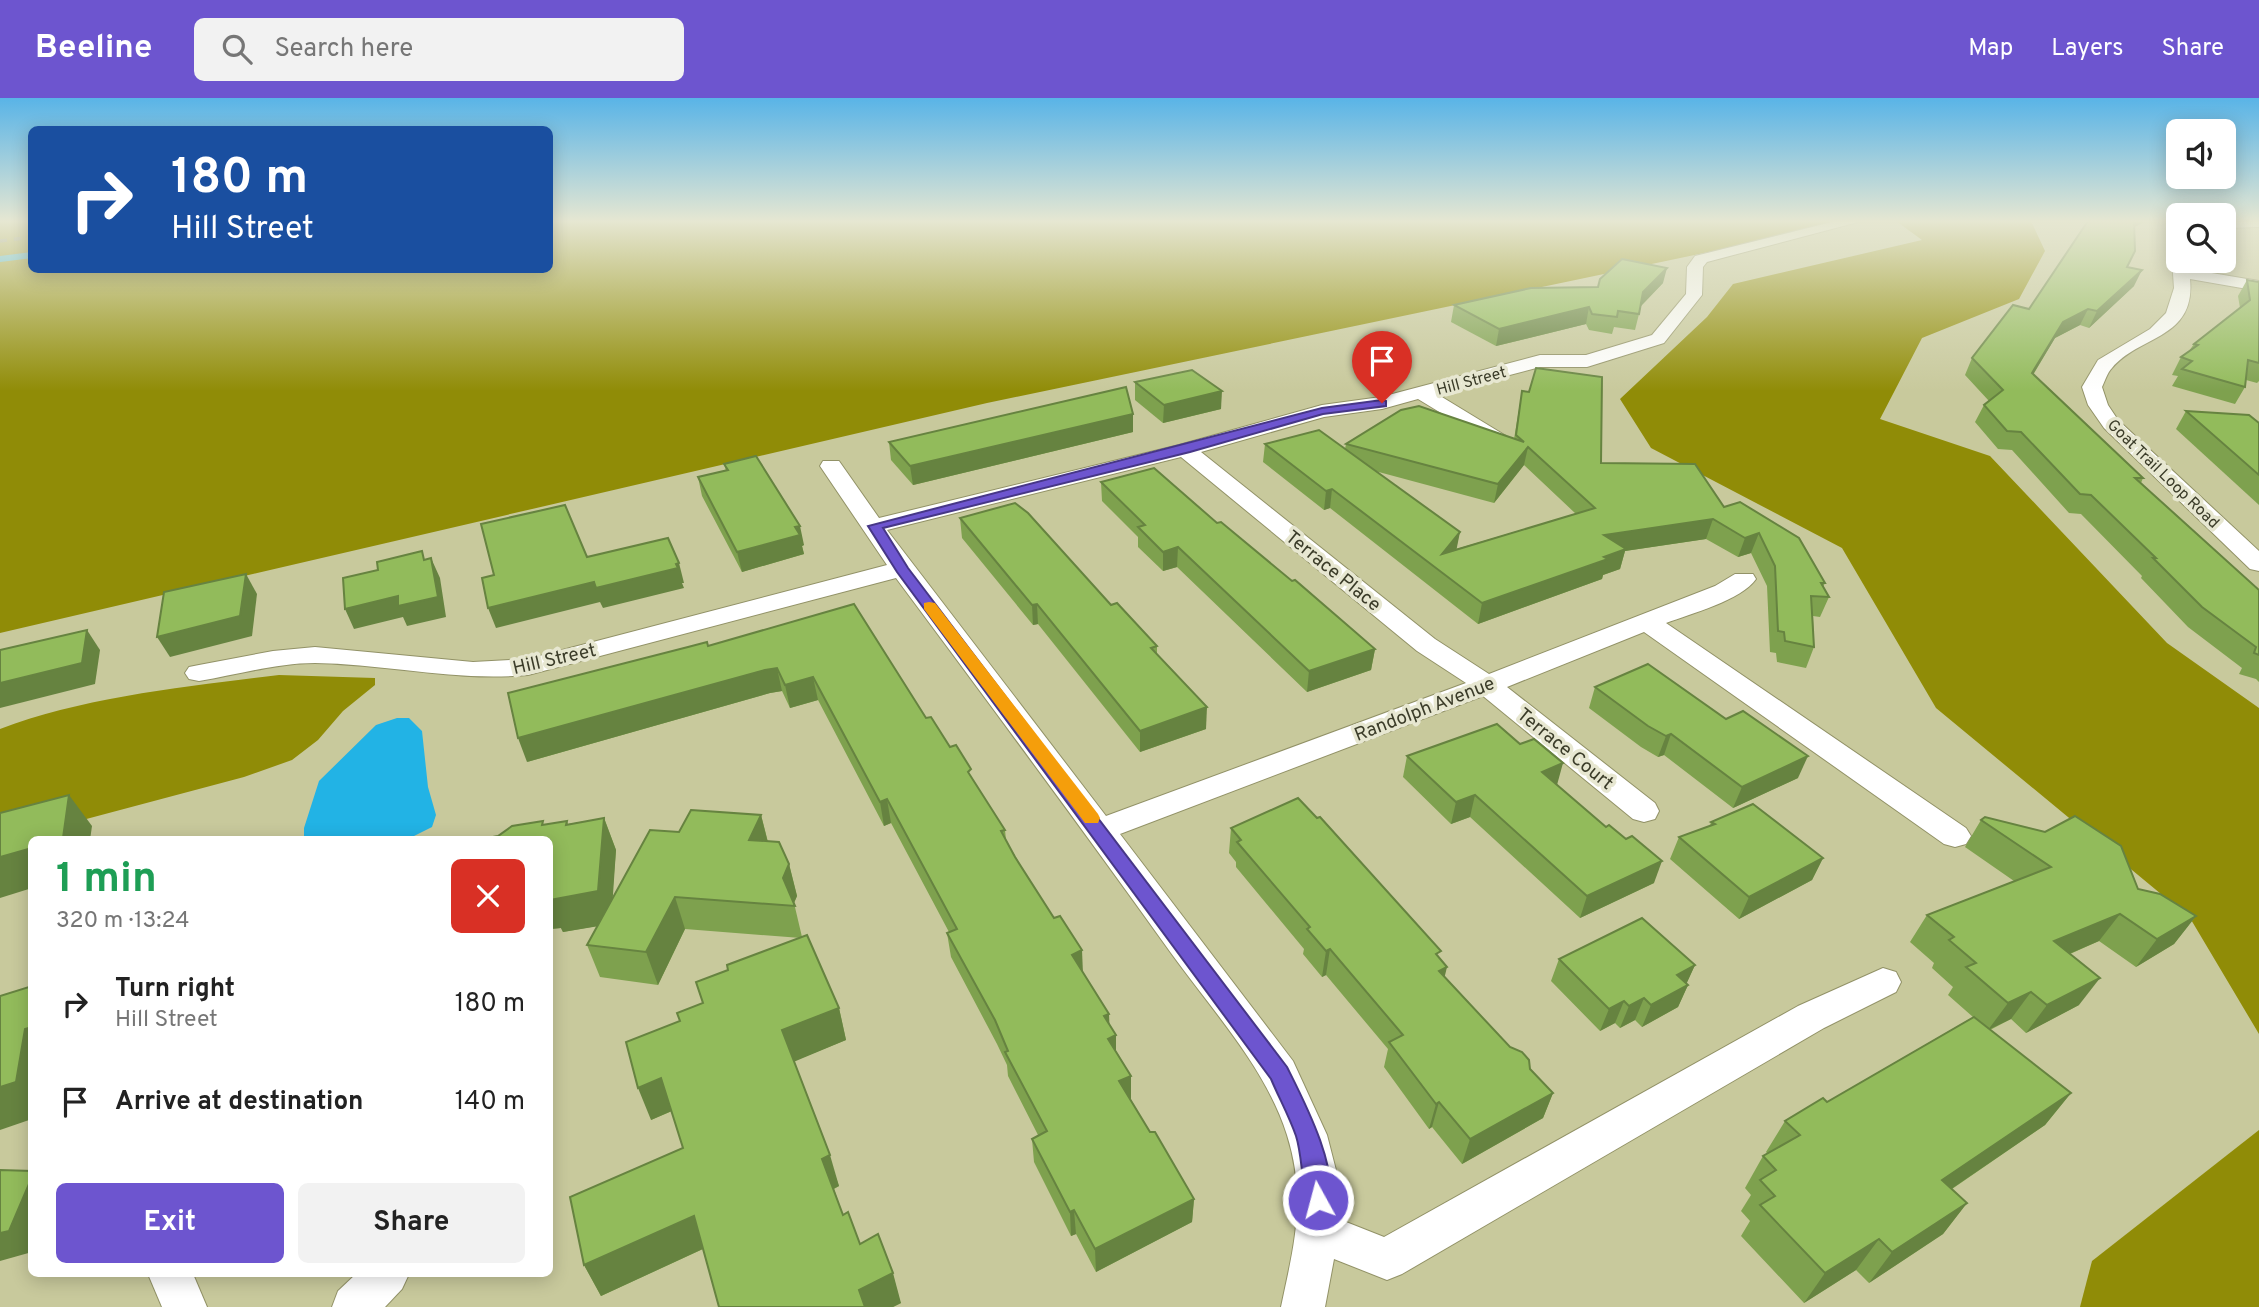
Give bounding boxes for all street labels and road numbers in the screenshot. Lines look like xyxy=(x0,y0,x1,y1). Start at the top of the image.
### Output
street label: Hill Street xyxy=(1434,363,1509,401)
street label: Goat Trail Loop Road xyxy=(2102,416,2223,533)
street label: Terrace Place xyxy=(1280,526,1385,617)
street label: Hill Street xyxy=(510,639,598,681)
street label: Randolph Avenue xyxy=(1351,672,1498,748)
street label: Terrace Court xyxy=(1512,703,1618,796)

